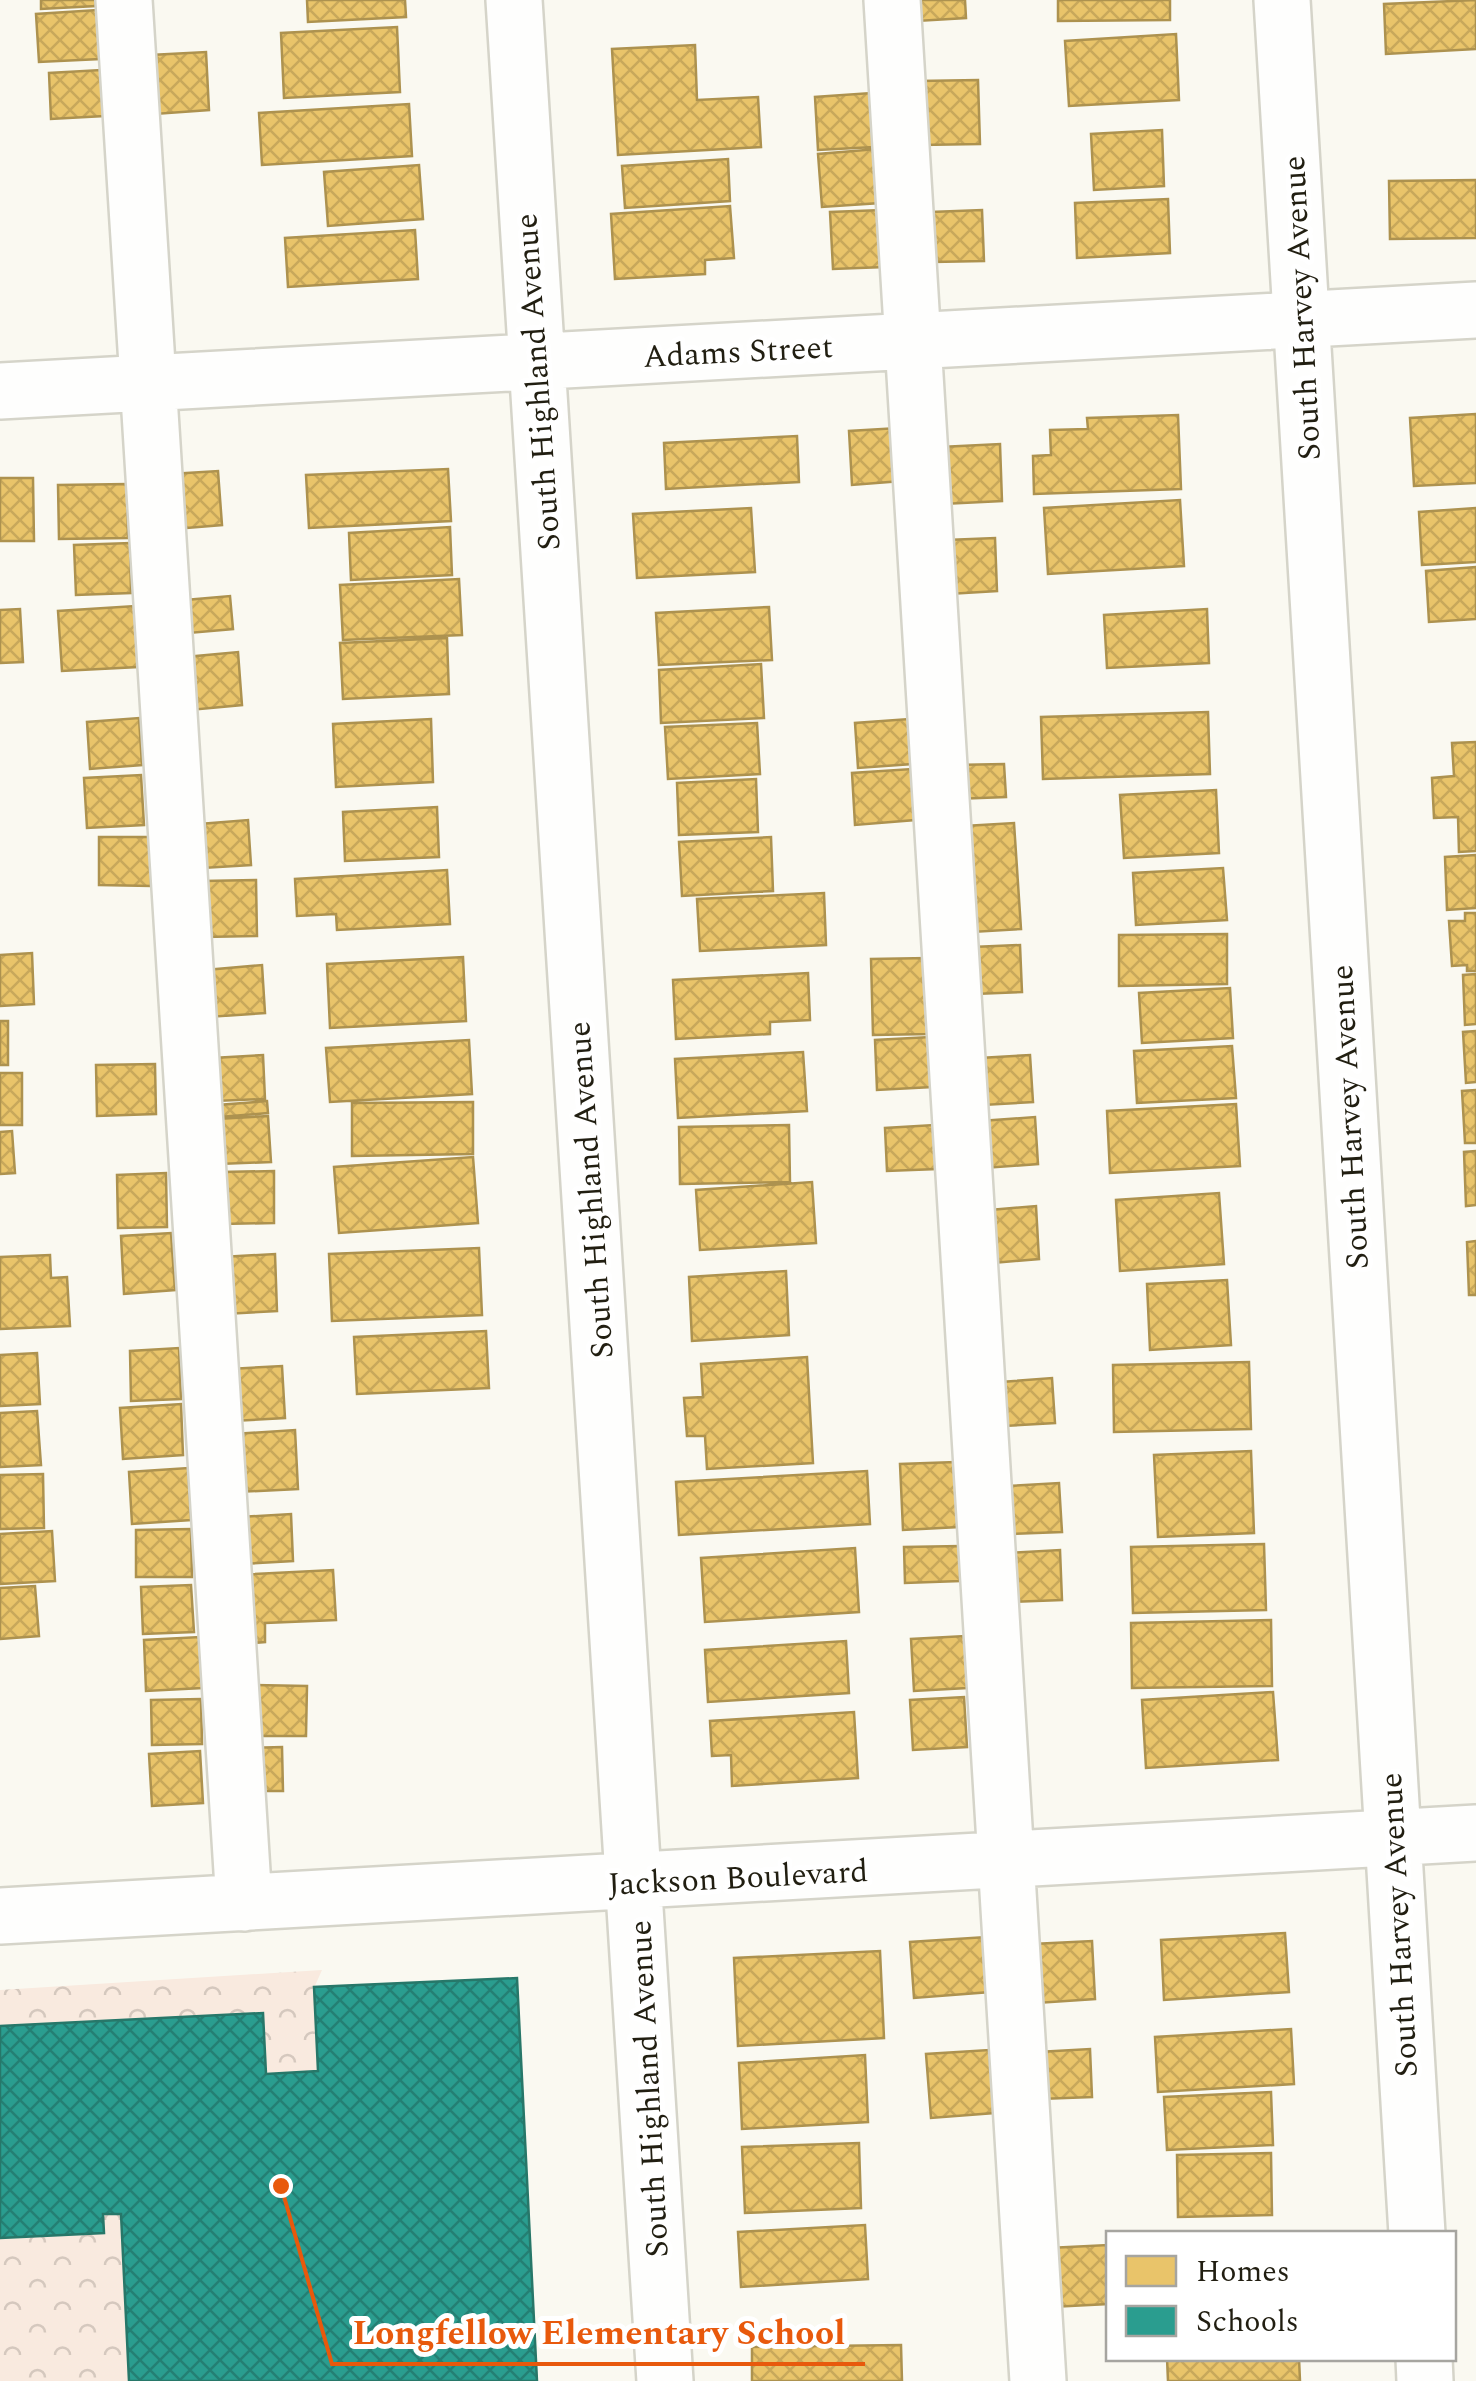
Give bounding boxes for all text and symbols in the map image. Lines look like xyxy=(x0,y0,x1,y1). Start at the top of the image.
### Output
street label: South Harvey Avenue xyxy=(1270,154,1335,461)
street label: South Highland Avenue xyxy=(502,212,575,552)
street label: Adams Street xyxy=(642,323,834,382)
street label: South Harvey Avenue xyxy=(1318,963,1383,1270)
street label: South Highland Avenue xyxy=(555,1020,628,1360)
street label: South Harvey Avenue xyxy=(1367,1771,1432,2078)
street label: Jackson Boulevard xyxy=(607,1847,869,1910)
street label: South Highland Avenue xyxy=(616,1919,683,2259)
legend xyxy=(1106,2231,1456,2361)
text: Homes xyxy=(1196,2249,1290,2295)
callout: Longfellow Elementary School xyxy=(332,2299,865,2364)
text: Schools xyxy=(1196,2299,1299,2345)
text: Longfellow Elementary School xyxy=(353,2307,845,2360)

